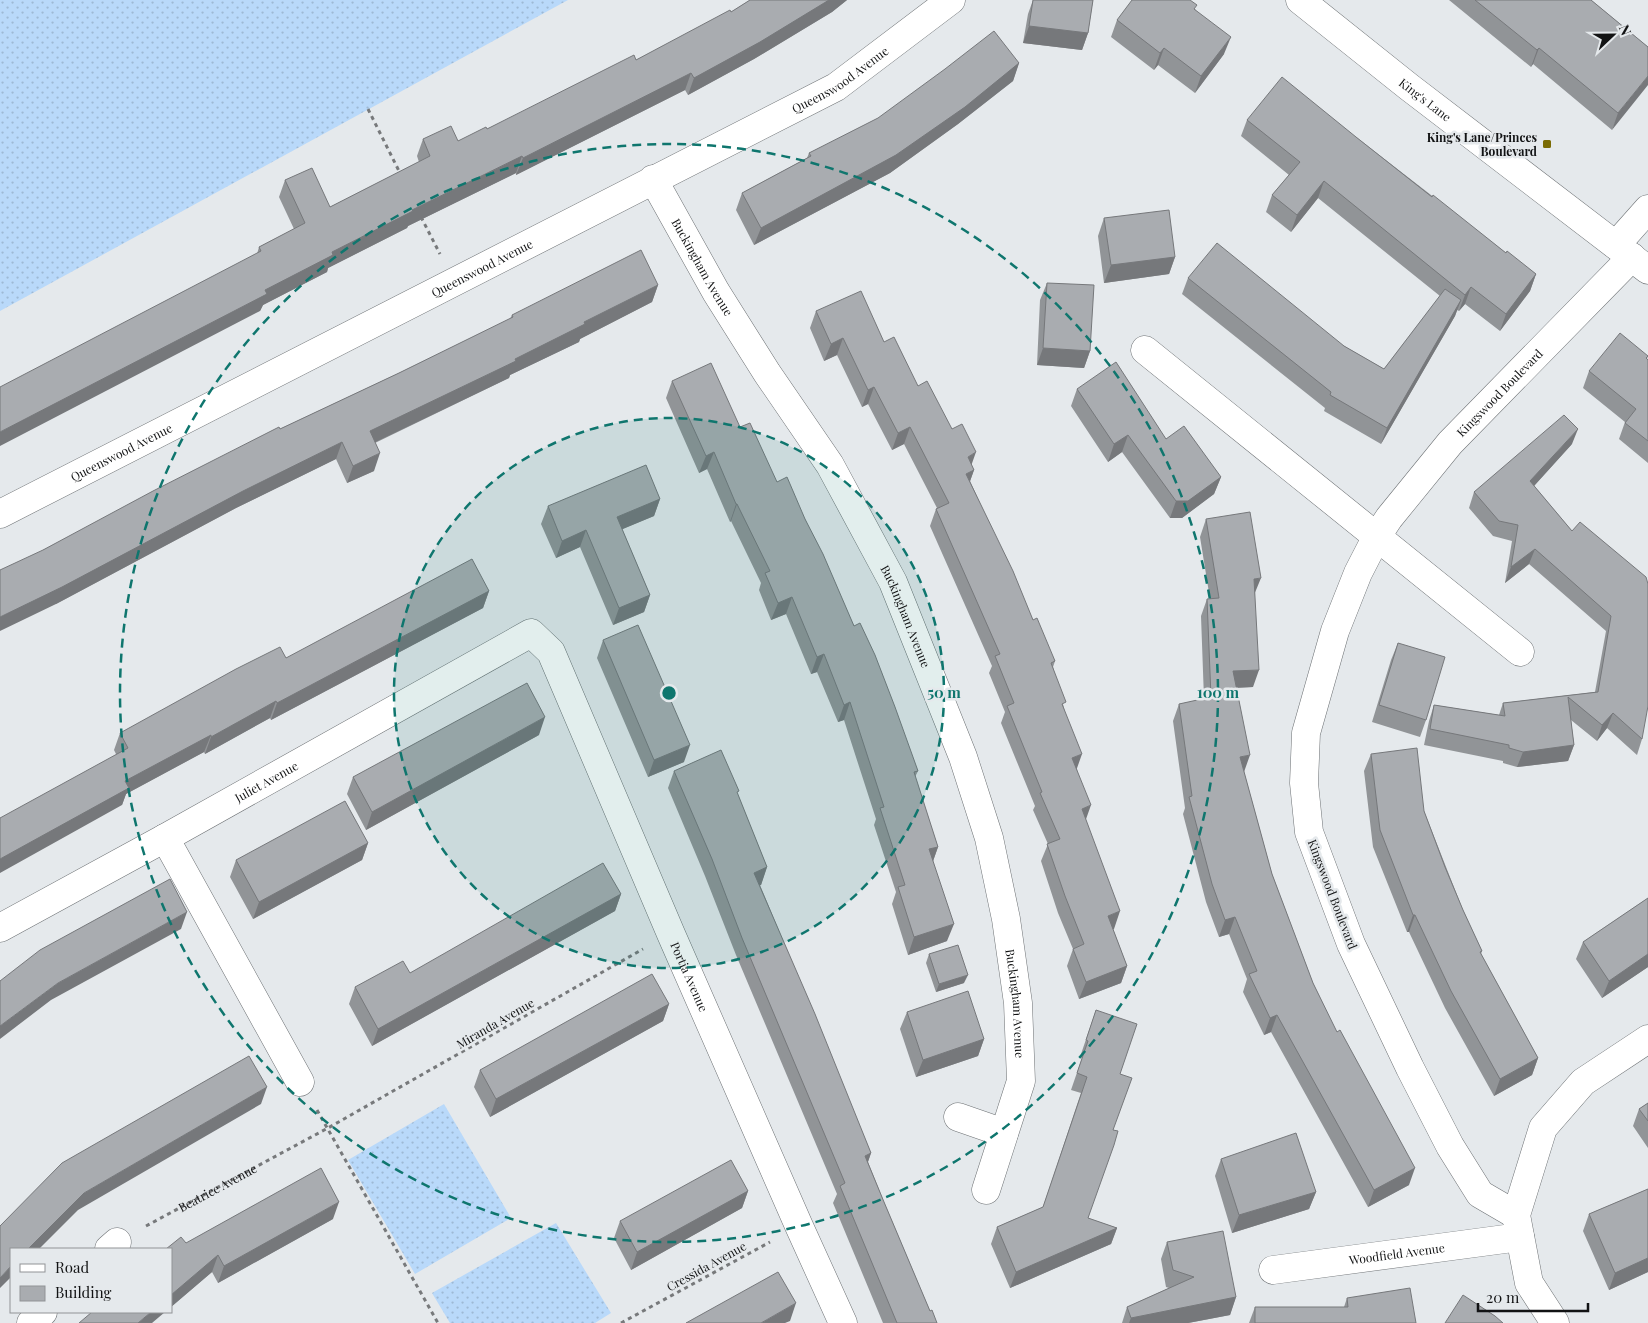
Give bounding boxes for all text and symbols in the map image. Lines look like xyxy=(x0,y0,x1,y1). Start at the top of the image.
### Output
north arrow xyxy=(1588,10,1638,60)
text: N xyxy=(1615,22,1636,38)
street label: Queenswood Avenue xyxy=(789,42,891,116)
street label: King's Lane xyxy=(1396,74,1455,125)
place label: King's Lane/Princes Boulevard xyxy=(1427,129,1537,159)
marker: King's Lane/Princes Boulevard xyxy=(1541,138,1553,150)
street label: Buckingham Avenue xyxy=(668,215,737,319)
street label: Queenswood Avenue xyxy=(428,235,535,301)
street label: Kingswood Boulevard xyxy=(1453,345,1546,440)
street label: Queenswood Avenue xyxy=(68,420,175,485)
street label: Buckingham Avenue xyxy=(877,562,934,670)
text: 50 m xyxy=(927,682,961,702)
text: 100 m xyxy=(1197,682,1240,702)
centre of rings xyxy=(660,684,678,702)
street label: Juliet Avenue xyxy=(231,757,301,806)
street label: Kingswood Boulevard xyxy=(1305,837,1361,951)
street label: Portia Avenue xyxy=(667,939,712,1014)
street label: Buckingham Avenue xyxy=(1002,948,1028,1059)
street label: Miranda Avenue xyxy=(453,994,537,1052)
street label: Beatrice Avenue xyxy=(175,1160,259,1215)
street label: Cressida Avenue xyxy=(663,1238,749,1294)
street label: Woodfield Avenue xyxy=(1347,1239,1446,1268)
legend xyxy=(10,1248,172,1313)
text: Road xyxy=(55,1257,89,1277)
scale bar xyxy=(1478,1280,1588,1312)
text: Building xyxy=(55,1282,112,1302)
text: 20 m xyxy=(1486,1287,1520,1307)

